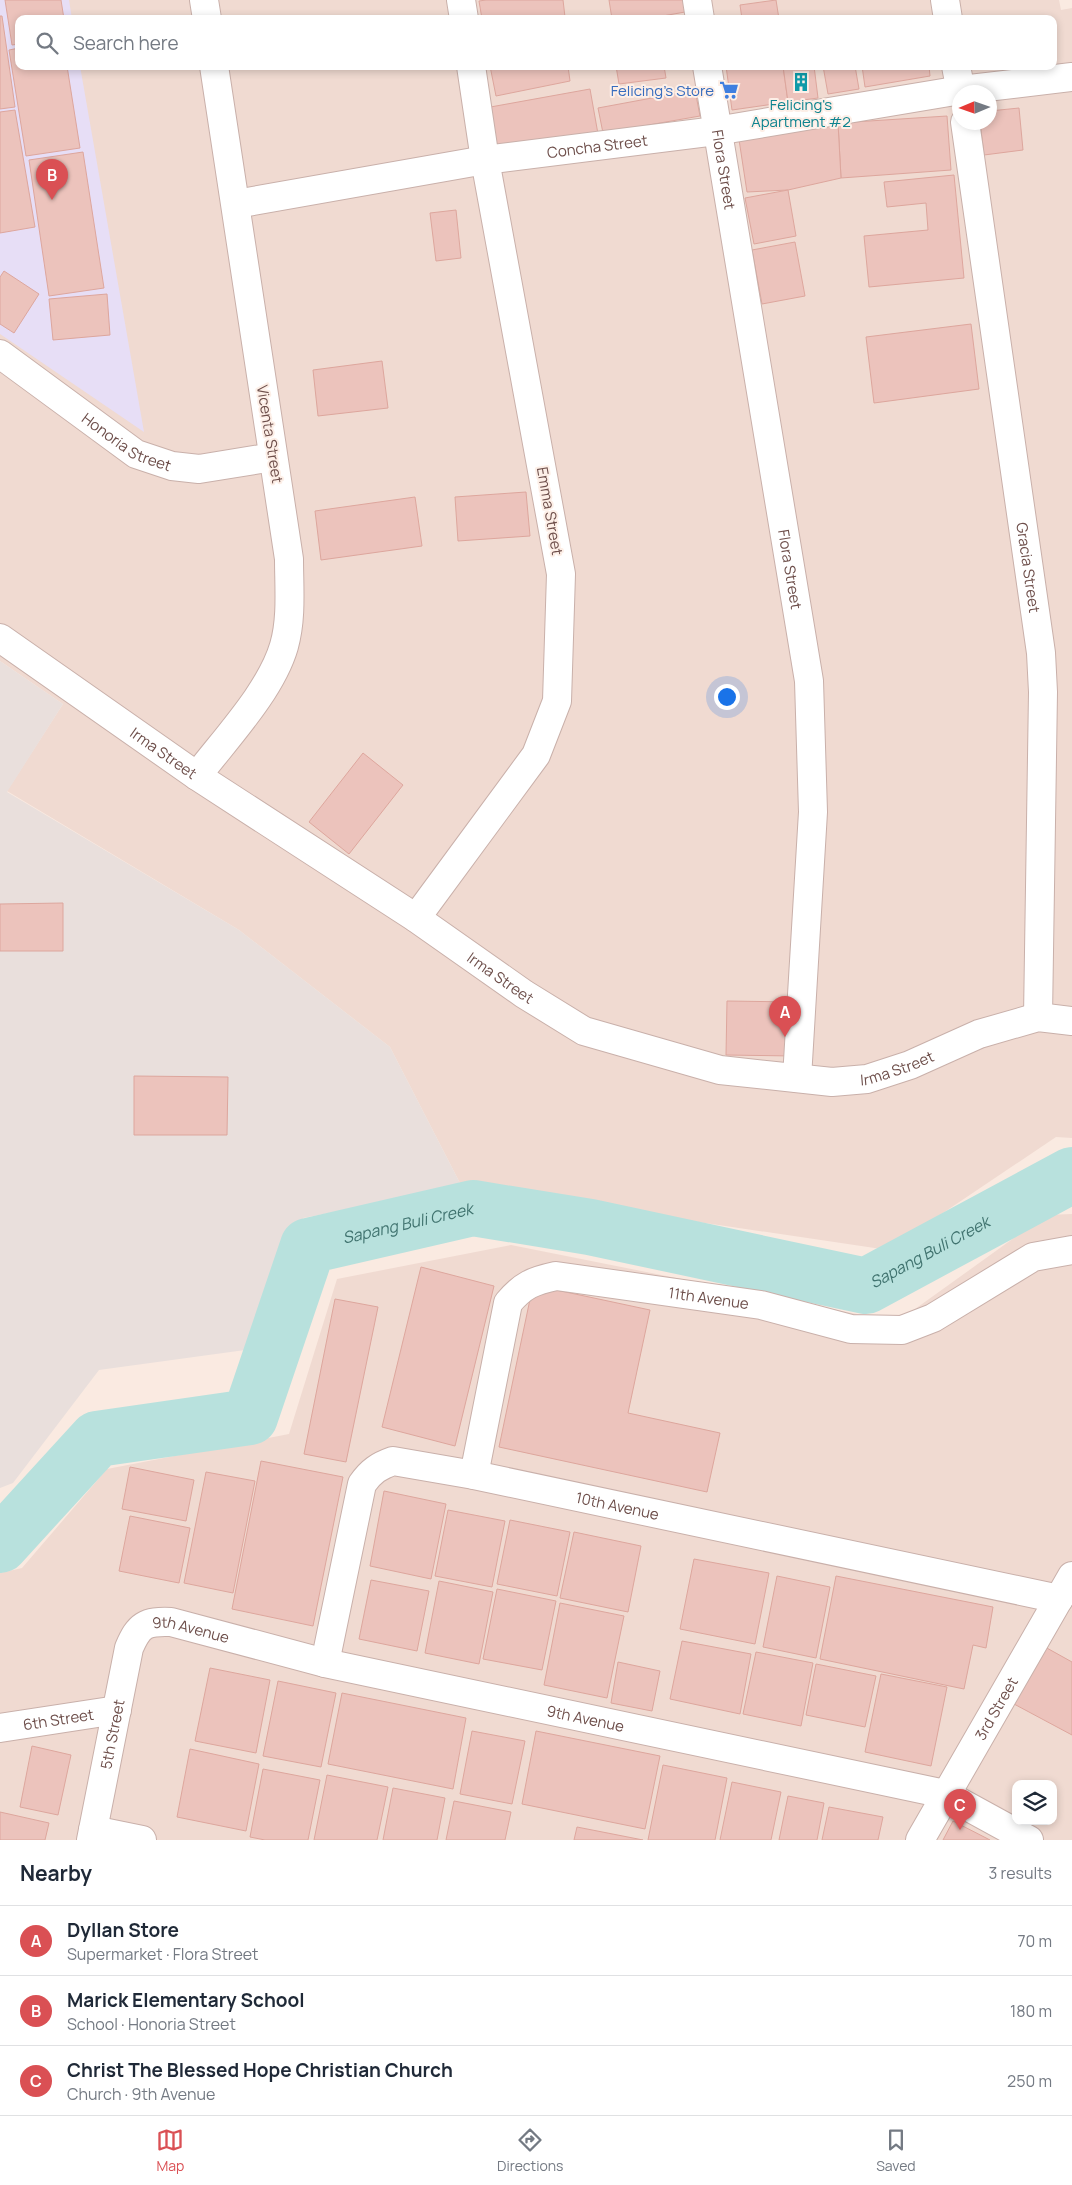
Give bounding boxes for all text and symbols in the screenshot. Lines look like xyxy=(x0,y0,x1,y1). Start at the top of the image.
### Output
search box xyxy=(15,15,1057,70)
icon: search xyxy=(33,29,61,57)
text: Search here xyxy=(73,30,179,56)
building icon: Felicing's Apartment #2 xyxy=(790,71,812,93)
supermarket icon: Felicing's Store xyxy=(718,79,740,101)
place label: Felicing's Store xyxy=(611,80,714,101)
north arrow xyxy=(952,85,997,130)
place label: Felicing's Apartment #2 xyxy=(751,94,851,132)
street label: Flora Street xyxy=(707,128,741,211)
street label: Concha Street xyxy=(546,129,649,163)
pin: B xyxy=(36,159,68,200)
street label: Vicenta Street xyxy=(252,383,288,485)
street label: Honoria Street xyxy=(78,407,174,476)
street label: Emma Street xyxy=(532,465,568,557)
street label: Gracia Street xyxy=(1012,521,1046,614)
street label: Flora Street xyxy=(774,528,807,611)
your location xyxy=(714,684,740,710)
street label: Irma Street xyxy=(126,722,201,783)
street label: Irma Street xyxy=(463,947,538,1008)
pin: A xyxy=(769,996,801,1037)
street label: Irma Street xyxy=(859,1045,937,1090)
water label: Sapang Buli Creek xyxy=(340,1197,477,1249)
water label: Sapang Buli Creek xyxy=(866,1210,995,1293)
street label: 11th Avenue xyxy=(667,1282,750,1314)
street label: 10th Avenue xyxy=(574,1486,661,1524)
street label: 9th Avenue xyxy=(151,1611,232,1648)
street label: 3rd Street xyxy=(969,1673,1022,1744)
street label: 5th Street xyxy=(95,1697,129,1771)
street label: 9th Avenue xyxy=(545,1700,626,1736)
street label: 6th Street xyxy=(21,1703,95,1735)
map controls xyxy=(1012,1780,1057,1825)
button: layers xyxy=(1012,1780,1057,1825)
pin: C xyxy=(944,1789,976,1830)
text: Nearby xyxy=(20,1859,92,1887)
text: 3 results xyxy=(989,1862,1052,1884)
text: Dyllan Store xyxy=(67,1917,179,1943)
text: A xyxy=(31,1930,41,1952)
text: 70 m xyxy=(1017,1930,1052,1952)
text: Supermarket · Flora Street xyxy=(67,1943,259,1965)
text: Marick Elementary School xyxy=(67,1987,305,2013)
text: B xyxy=(31,2000,41,2022)
text: 180 m xyxy=(1010,2000,1052,2022)
text: School · Honoria Street xyxy=(67,2013,236,2035)
text: Christ The Blessed Hope Christian Church xyxy=(67,2057,453,2083)
text: C xyxy=(30,2070,42,2092)
text: 250 m xyxy=(1007,2070,1052,2092)
text: Church · 9th Avenue xyxy=(67,2083,215,2105)
tab: Map xyxy=(156,2126,184,2175)
tab: Directions xyxy=(497,2126,563,2175)
tab: Saved xyxy=(876,2126,916,2175)

